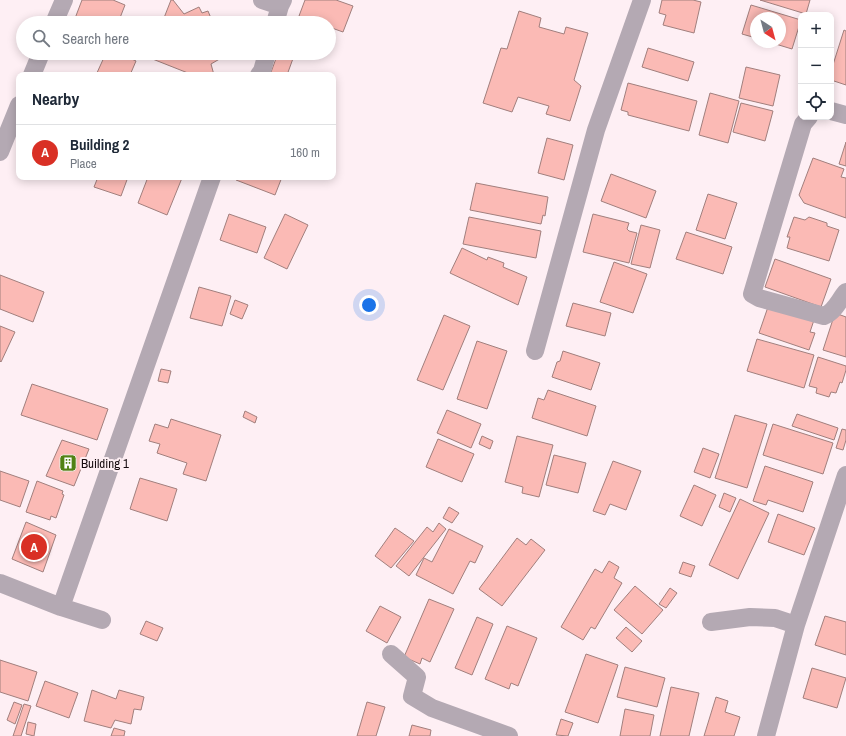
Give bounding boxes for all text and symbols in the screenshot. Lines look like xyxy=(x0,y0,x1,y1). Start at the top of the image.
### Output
north arrow xyxy=(750,12,786,48)
map controls xyxy=(798,12,834,120)
button: + xyxy=(798,12,834,48)
search box xyxy=(16,16,336,60)
icon: search xyxy=(30,27,52,49)
text: Search here xyxy=(62,28,129,49)
button: − xyxy=(798,48,834,84)
button: locate xyxy=(798,84,834,120)
text: Nearby xyxy=(32,87,79,110)
text: Building 2 xyxy=(70,134,129,155)
text: A xyxy=(41,144,49,161)
text: 160 m xyxy=(290,144,320,161)
text: Place xyxy=(70,155,97,172)
your location xyxy=(359,295,379,315)
building icon: Building 1 xyxy=(58,453,78,473)
place label: Building 1 xyxy=(81,455,129,472)
pin: A xyxy=(21,532,47,562)

